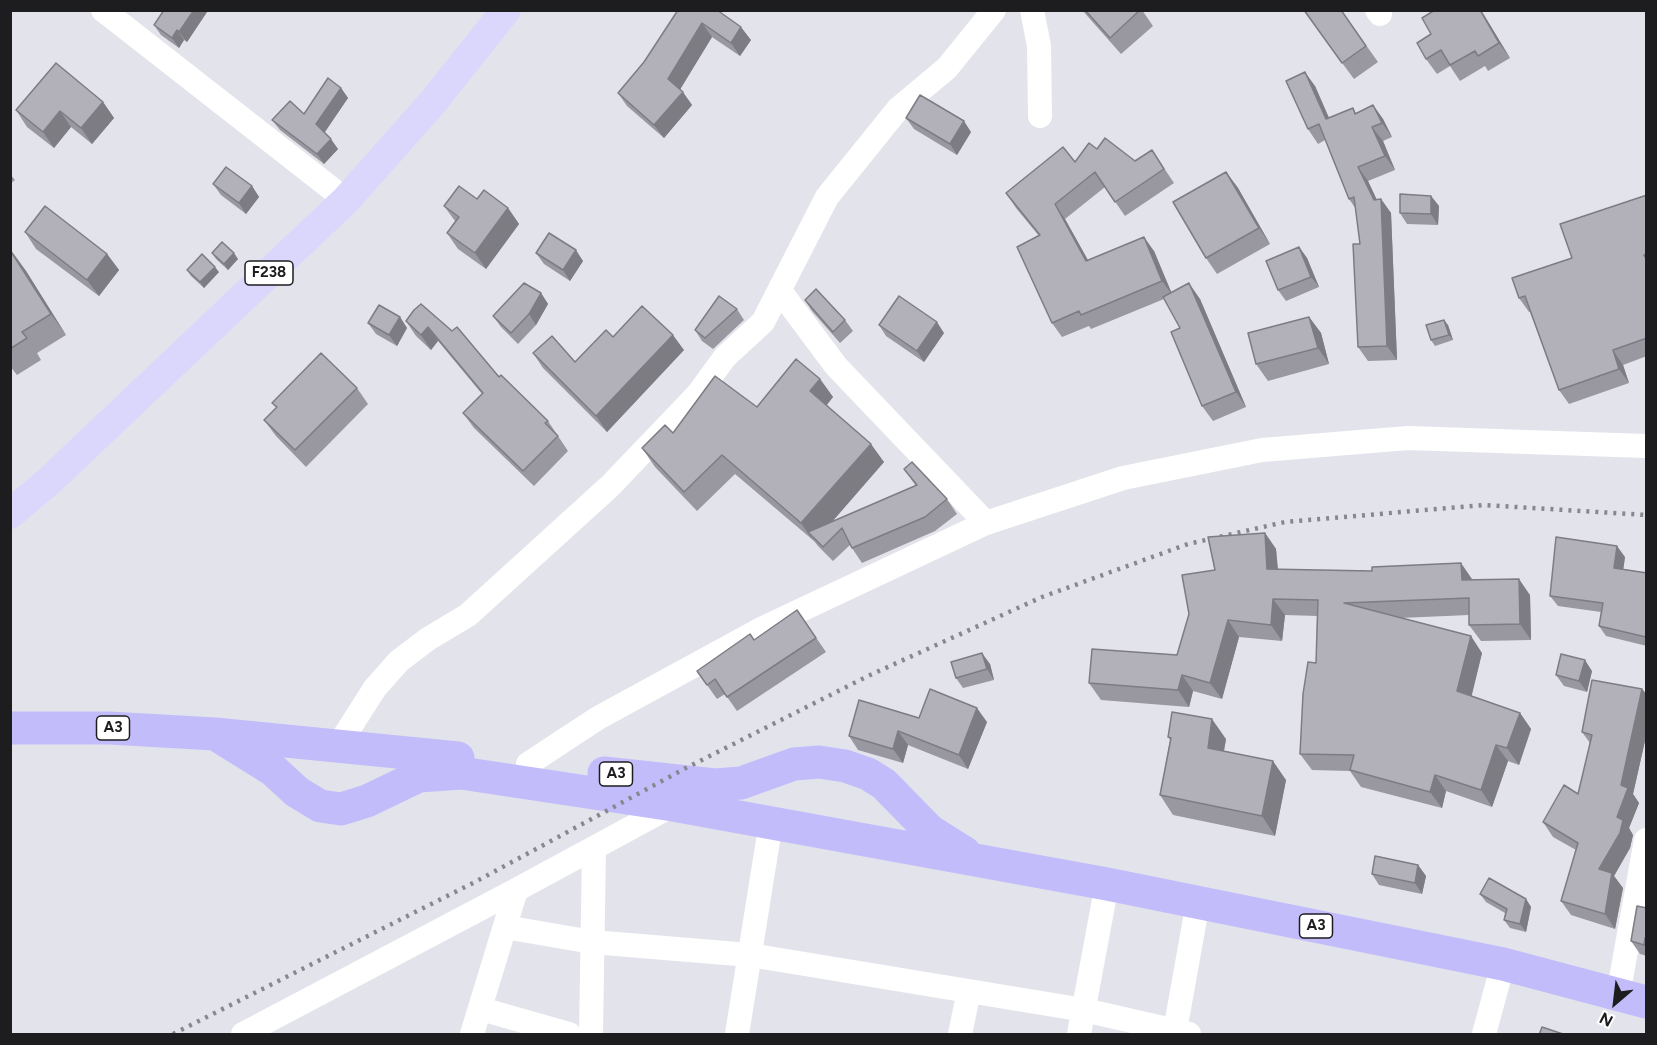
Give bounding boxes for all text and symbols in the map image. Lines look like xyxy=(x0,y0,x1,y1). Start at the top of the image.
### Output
road number: F238 xyxy=(245,261,293,285)
road number: A3 xyxy=(96,716,130,740)
road number: A3 xyxy=(600,762,632,786)
road number: A3 xyxy=(1300,914,1332,938)
north arrow xyxy=(1585,973,1645,1033)
text: N xyxy=(1596,1008,1616,1031)

